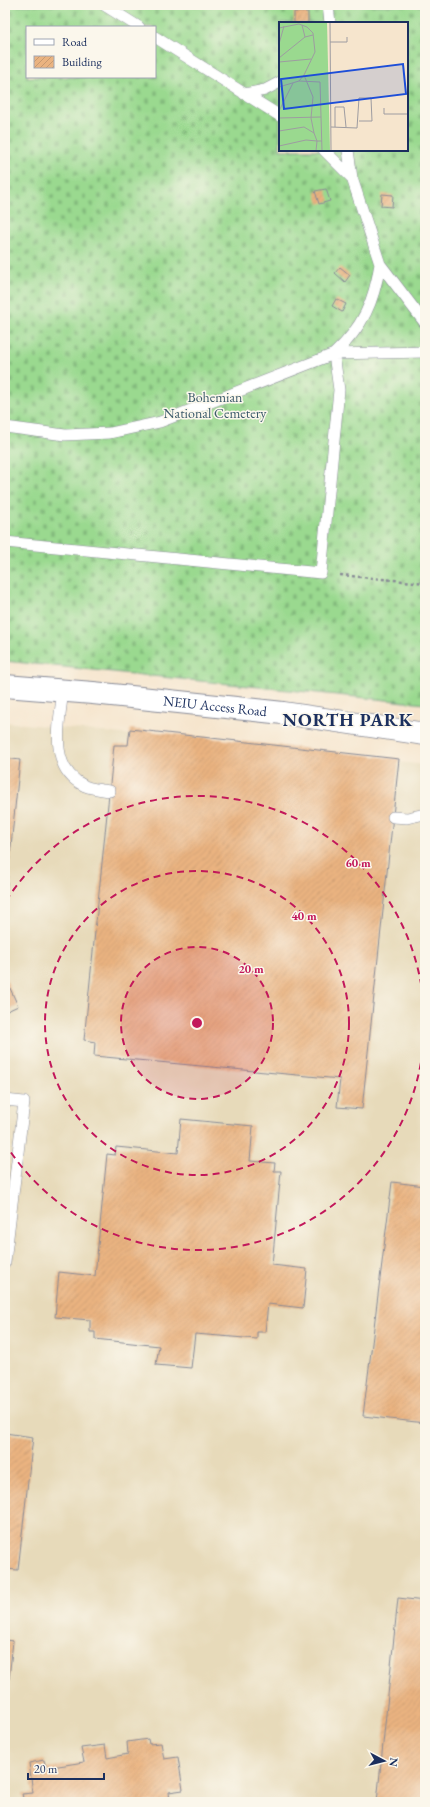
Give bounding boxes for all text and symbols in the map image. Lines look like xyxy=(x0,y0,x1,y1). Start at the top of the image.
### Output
inset map xyxy=(279,22,408,151)
legend xyxy=(26,26,156,78)
text: Road xyxy=(62,34,88,50)
text: Building xyxy=(62,54,103,70)
park label: Bohemian National Cemetery xyxy=(164,388,267,422)
street label: NEIU Access Road xyxy=(162,691,269,720)
district label: NORTH PARK xyxy=(283,708,413,731)
text: 60 m xyxy=(345,855,371,871)
text: 40 m xyxy=(291,908,317,924)
text: 20 m xyxy=(238,961,264,977)
centre of rings xyxy=(190,1016,204,1030)
north arrow xyxy=(364,1741,404,1781)
scale bar xyxy=(28,1755,104,1781)
text: N xyxy=(386,1757,401,1768)
text: 20 m xyxy=(34,1761,58,1777)

